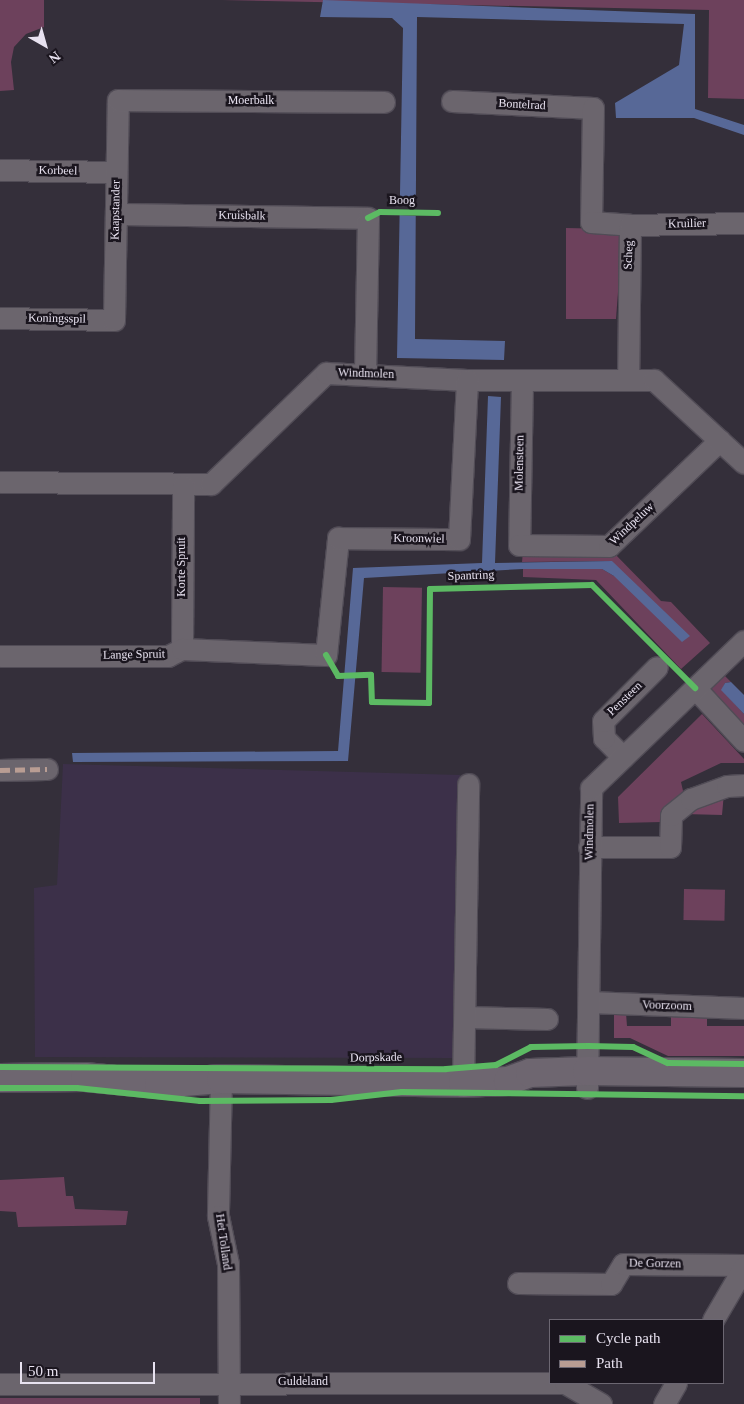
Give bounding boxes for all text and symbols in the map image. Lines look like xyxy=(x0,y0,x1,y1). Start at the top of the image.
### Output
north arrow xyxy=(20,20,70,70)
text: N xyxy=(46,48,63,66)
street label: Moerbalk xyxy=(228,94,274,108)
street label: Bontelrad xyxy=(498,97,546,113)
street label: Korbeel xyxy=(39,163,77,179)
street label: Kaapstander xyxy=(108,180,124,240)
street label: Boog xyxy=(389,194,415,208)
street label: Kruisbalk xyxy=(218,208,266,224)
street label: Kruilier xyxy=(668,216,706,232)
street label: Scheg xyxy=(621,240,637,270)
street label: Koningsspil xyxy=(28,311,86,327)
street label: Windmolen xyxy=(338,366,394,382)
street label: Molensteen xyxy=(512,435,528,491)
street label: Windpeluw xyxy=(607,500,657,548)
street label: Kroonwiel xyxy=(393,531,445,547)
street label: Korte Spruit xyxy=(175,537,189,597)
street label: Spantring xyxy=(447,568,495,584)
street label: Lange Spruit xyxy=(103,647,165,663)
street label: Pensteen xyxy=(605,679,645,719)
street label: Windmolen xyxy=(582,804,598,860)
street label: Voorzoom xyxy=(642,998,692,1014)
street label: Dorpskade xyxy=(350,1050,402,1066)
street label: Het Tolland xyxy=(212,1213,234,1271)
street label: De Gorzen xyxy=(629,1256,681,1272)
legend xyxy=(549,1319,724,1384)
text: Cycle path xyxy=(596,1330,661,1346)
scale bar xyxy=(22,1352,158,1384)
text: Path xyxy=(596,1355,623,1371)
text: 50 m xyxy=(28,1363,58,1379)
street label: Guldeland xyxy=(278,1375,328,1389)

